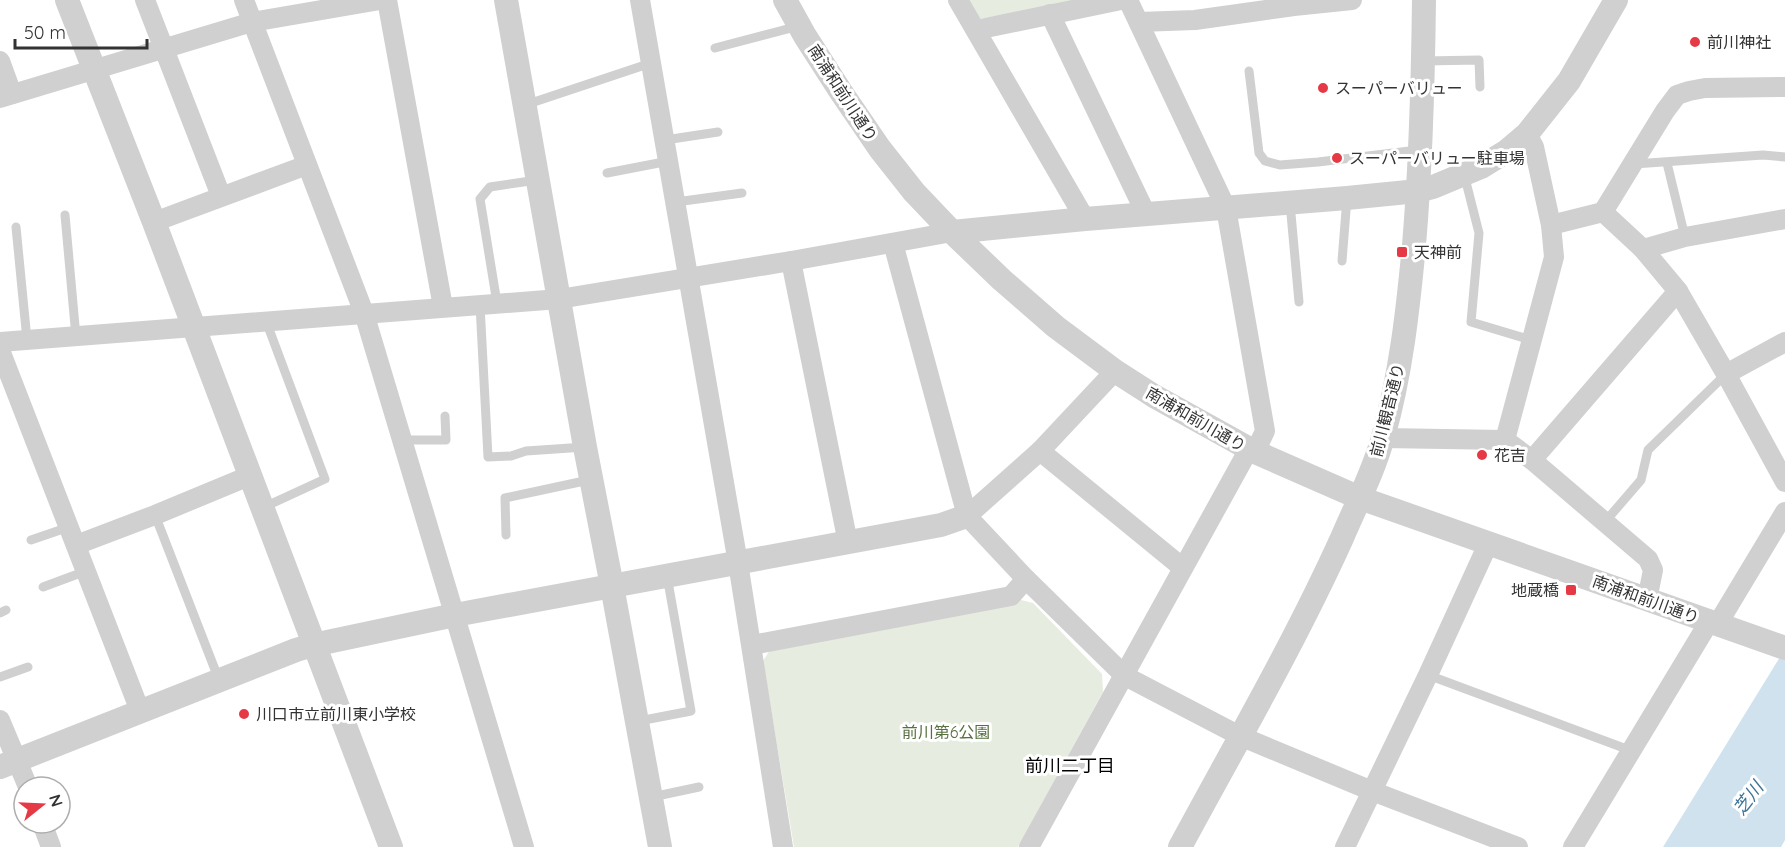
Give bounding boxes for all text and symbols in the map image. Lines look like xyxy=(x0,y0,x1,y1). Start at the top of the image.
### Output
scale bar xyxy=(15,12,147,50)
text: 50 m xyxy=(24,21,66,44)
place label: 前川神社 xyxy=(1707,32,1771,52)
marker: 前川神社 xyxy=(1688,35,1702,49)
street label: 南浦和前川通り xyxy=(804,41,882,145)
place label: スーパーバリュー xyxy=(1335,78,1463,98)
marker: スーパーバリュー xyxy=(1316,81,1330,95)
place label: スーパーバリュー駐車場 xyxy=(1349,148,1525,168)
marker: スーパーバリュー駐車場 xyxy=(1330,151,1344,165)
place label: 天神前 xyxy=(1414,242,1462,262)
marker: 天神前 xyxy=(1395,245,1409,259)
street label: 前川観音通り xyxy=(1366,361,1408,459)
street label: 南浦和前川通り xyxy=(1142,382,1250,456)
place label: 花吉 xyxy=(1494,445,1526,465)
marker: 花吉 xyxy=(1475,448,1489,462)
street label: 南浦和前川通り xyxy=(1590,570,1702,628)
place label: 地蔵橋 xyxy=(1511,580,1559,600)
marker: 地蔵橋 xyxy=(1564,583,1578,597)
place label: 川口市立前川東小学校 xyxy=(256,704,416,724)
marker: 川口市立前川東小学校 xyxy=(237,707,251,721)
park label: 前川第6公園 xyxy=(902,722,990,742)
district label: 前川二丁目 xyxy=(1025,754,1115,777)
north arrow xyxy=(12,775,72,835)
water label: 芝川 xyxy=(1728,775,1769,819)
text: N xyxy=(45,792,68,809)

